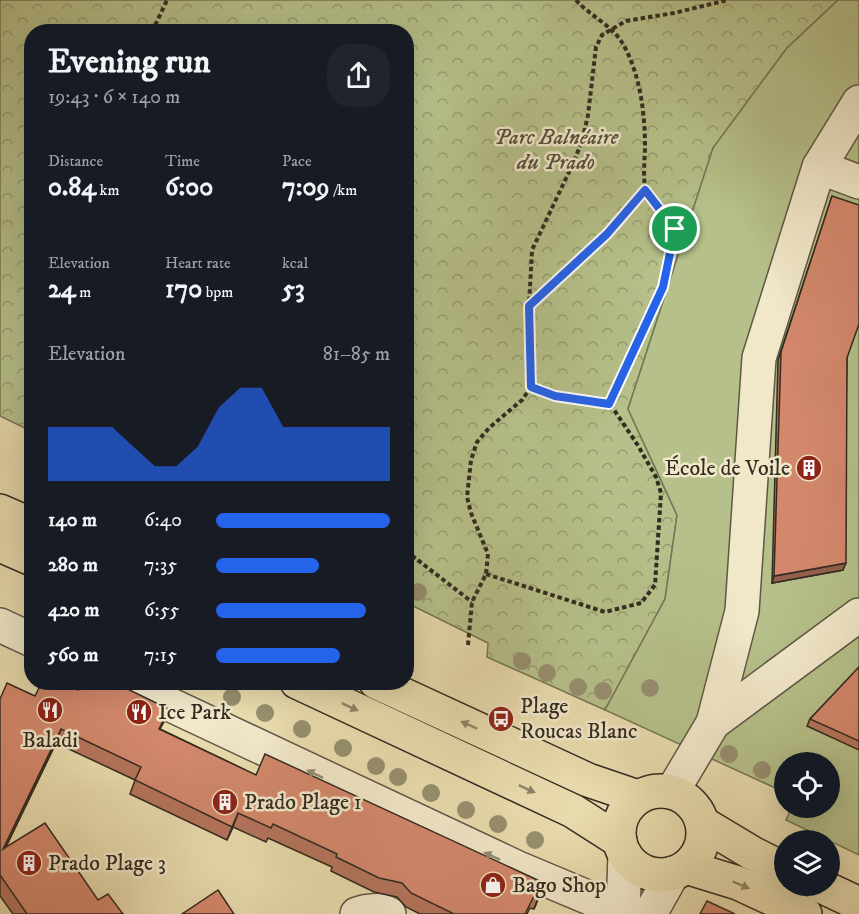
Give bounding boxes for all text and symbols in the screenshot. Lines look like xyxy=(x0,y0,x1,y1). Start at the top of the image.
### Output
text: Evening run xyxy=(48,42,210,83)
button: share xyxy=(327,44,390,107)
text: 19:43 · 6 × 140 m xyxy=(48,85,180,110)
park label: Parc Balnéaire du Prado xyxy=(494,124,619,176)
text: Distance xyxy=(48,151,103,171)
text: Time xyxy=(165,151,200,171)
text: Pace xyxy=(282,151,312,171)
text: 0.84 xyxy=(48,171,96,204)
text: 6:00 xyxy=(165,171,213,204)
text: 7:09 xyxy=(282,171,329,204)
text: km xyxy=(96,180,120,200)
text: /km xyxy=(329,180,357,200)
pin xyxy=(649,203,700,254)
icon: arrive xyxy=(658,212,691,245)
text: Elevation xyxy=(48,253,110,273)
text: Heart rate xyxy=(165,253,231,273)
text: kcal xyxy=(282,253,308,273)
text: 24 xyxy=(48,273,76,306)
text: 170 xyxy=(165,273,202,306)
text: 53 xyxy=(282,273,305,306)
text: m xyxy=(76,282,91,302)
text: bpm xyxy=(202,282,233,302)
text: Elevation xyxy=(48,342,125,367)
text: 81–85 m xyxy=(323,342,390,367)
building icon: École de Voile xyxy=(794,453,824,483)
place label: École de Voile xyxy=(664,455,790,482)
text: 140 m xyxy=(48,508,97,533)
text: 6:40 xyxy=(144,508,182,533)
text: 280 m xyxy=(48,553,98,578)
text: 7:35 xyxy=(144,553,177,578)
text: 420 m xyxy=(48,598,99,623)
text: 6:55 xyxy=(144,598,180,623)
text: 560 m xyxy=(48,643,98,668)
text: 7:15 xyxy=(144,643,177,668)
place label: Plage Roucas Blanc xyxy=(520,693,637,745)
restaurant icon: Baladi xyxy=(35,695,65,725)
restaurant icon: Ice Park xyxy=(124,697,154,727)
place label: Ice Park xyxy=(158,699,231,726)
one-way arrow xyxy=(341,703,358,712)
bus stop icon: Plage Roucas Blanc xyxy=(486,704,516,734)
one-way arrow xyxy=(460,720,477,729)
place label: Baladi xyxy=(22,727,78,754)
map controls xyxy=(774,752,840,896)
button: locate xyxy=(774,752,840,818)
one-way arrow xyxy=(306,770,323,779)
one-way arrow xyxy=(518,785,535,794)
building icon: Prado Plage 1 xyxy=(210,787,240,817)
place label: Prado Plage 1 xyxy=(244,789,362,816)
button: layers xyxy=(774,830,840,896)
building icon: Prado Plage 3 xyxy=(14,848,44,878)
place label: Prado Plage 3 xyxy=(48,850,166,877)
one-way arrow xyxy=(483,852,500,861)
shop icon: Bago Shop xyxy=(478,870,508,900)
place label: Bago Shop xyxy=(512,872,606,899)
one-way arrow xyxy=(732,881,750,890)

